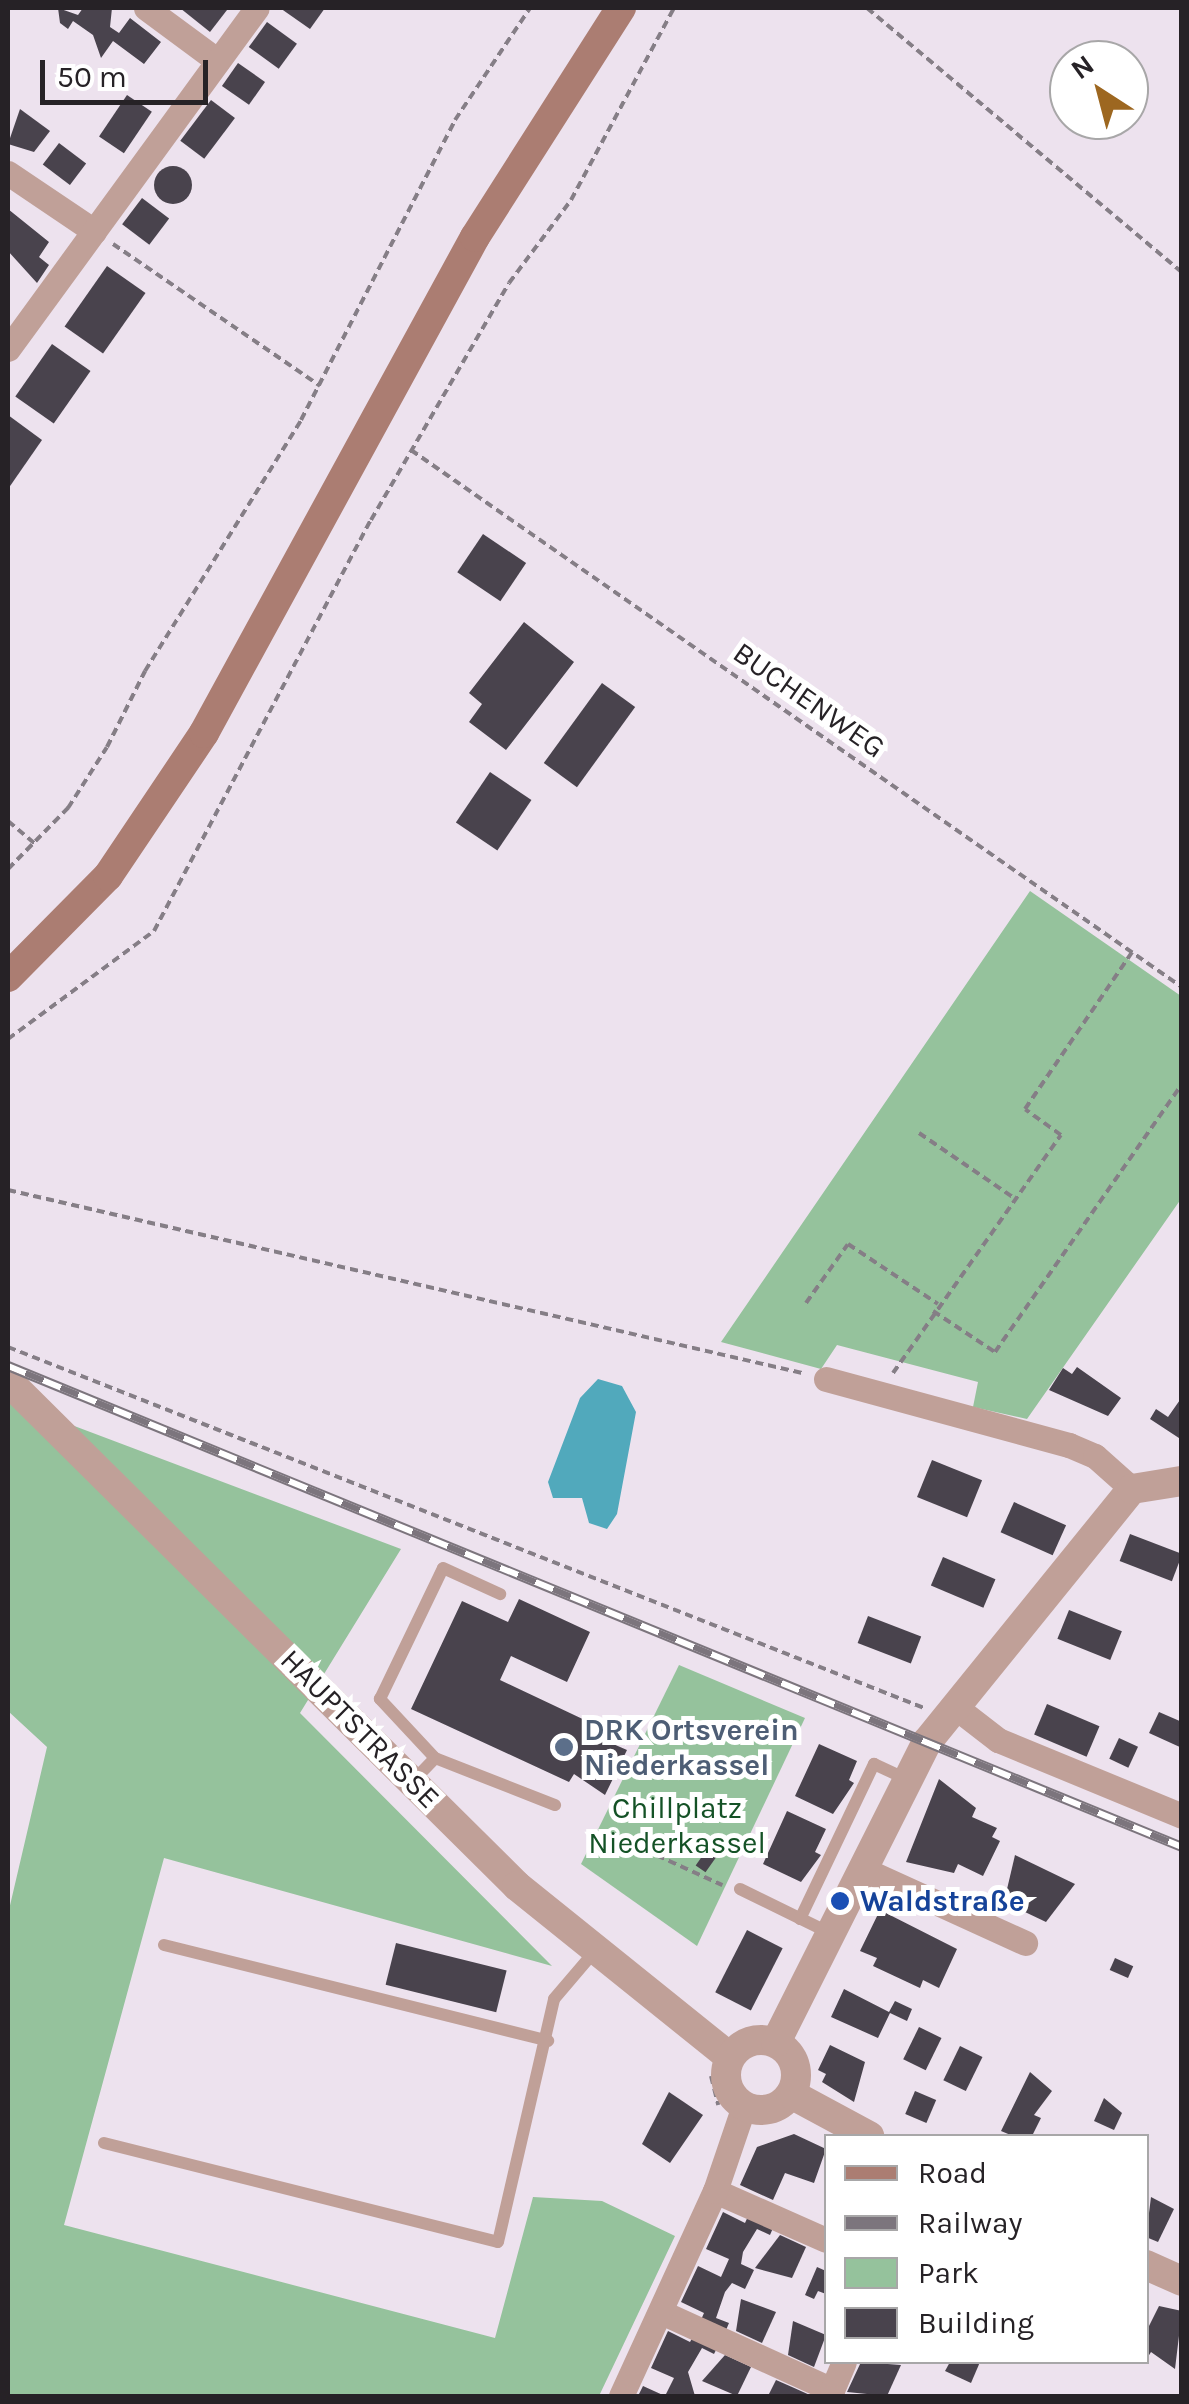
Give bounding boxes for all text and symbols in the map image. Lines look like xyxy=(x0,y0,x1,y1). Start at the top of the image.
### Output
scale bar xyxy=(45,40,212,102)
north arrow xyxy=(1049,40,1149,140)
text: N xyxy=(1064,48,1100,86)
text: 50 m xyxy=(57,59,127,95)
street label: BUCHENWEG xyxy=(726,634,892,766)
street label: HAUPTSTRASSE xyxy=(273,1642,447,1816)
place label: DRK Ortsverein Niederkassel xyxy=(584,1712,799,1782)
marker: DRK Ortsverein Niederkassel xyxy=(553,1736,575,1758)
park label: Chillplatz Niederkassel xyxy=(588,1790,766,1860)
place label: Waldstraße xyxy=(860,1883,1025,1919)
marker: Waldstraße xyxy=(829,1890,851,1912)
legend xyxy=(824,2134,1149,2364)
text: Road xyxy=(918,2155,987,2191)
text: Railway xyxy=(918,2205,1022,2241)
text: Park xyxy=(918,2255,979,2291)
text: Building xyxy=(918,2305,1034,2341)

